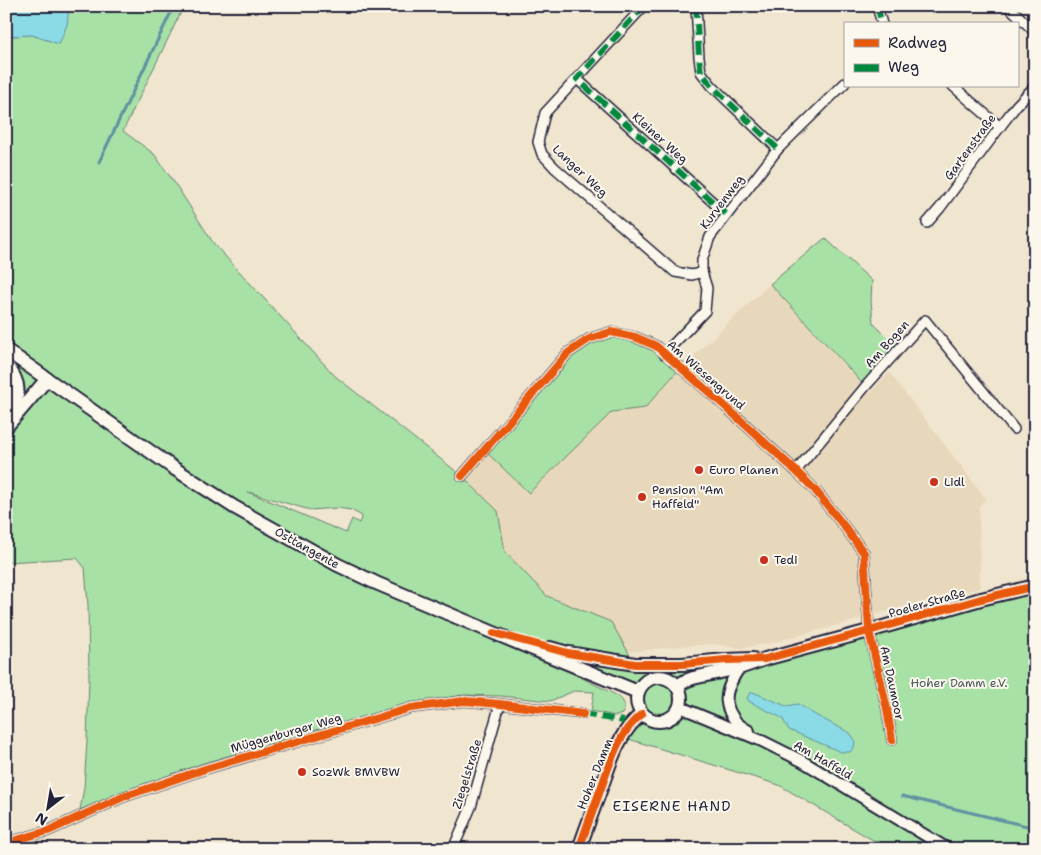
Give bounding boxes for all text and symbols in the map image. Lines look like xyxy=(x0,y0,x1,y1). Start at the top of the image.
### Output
legend xyxy=(844,22,1018,88)
text: Radweg xyxy=(888,33,947,53)
text: Weg xyxy=(888,57,919,77)
street label: Kleiner Weg xyxy=(629,109,691,167)
street label: Gartenstraße xyxy=(941,110,1000,183)
street label: Langer Weg xyxy=(549,141,611,201)
street label: Kurvenweg xyxy=(696,172,748,232)
street label: Am Bogen xyxy=(861,317,913,371)
street label: Am Wiesengrund xyxy=(664,337,749,414)
place label: Euro Planen xyxy=(709,462,779,478)
marker: Euro Planen xyxy=(693,464,705,476)
place label: Lidl xyxy=(944,474,965,490)
marker: Lidl xyxy=(928,476,940,488)
place label: Pension "Am Haffeld" xyxy=(652,482,723,512)
marker: Pension "Am Haffeld" xyxy=(636,491,648,503)
street label: Osttangente xyxy=(272,524,342,572)
place label: Tedi xyxy=(774,552,798,568)
marker: Tedi xyxy=(758,554,770,566)
street label: Poeler Straße xyxy=(887,584,967,622)
street label: Am Daumoor xyxy=(876,645,908,722)
park label: Hoher Damm e.V. xyxy=(910,675,1008,691)
street label: Müggenburger Weg xyxy=(229,709,343,757)
street label: Hoher Damm xyxy=(573,736,617,812)
street label: Ziegelstraße xyxy=(449,737,485,811)
street label: Am Haffeld xyxy=(791,737,856,783)
place label: SozWk BMVBW xyxy=(312,764,400,780)
marker: SozWk BMVBW xyxy=(296,766,308,778)
north arrow xyxy=(22,782,72,832)
district label: EISERNE HAND xyxy=(613,797,731,815)
text: N xyxy=(32,809,51,830)

